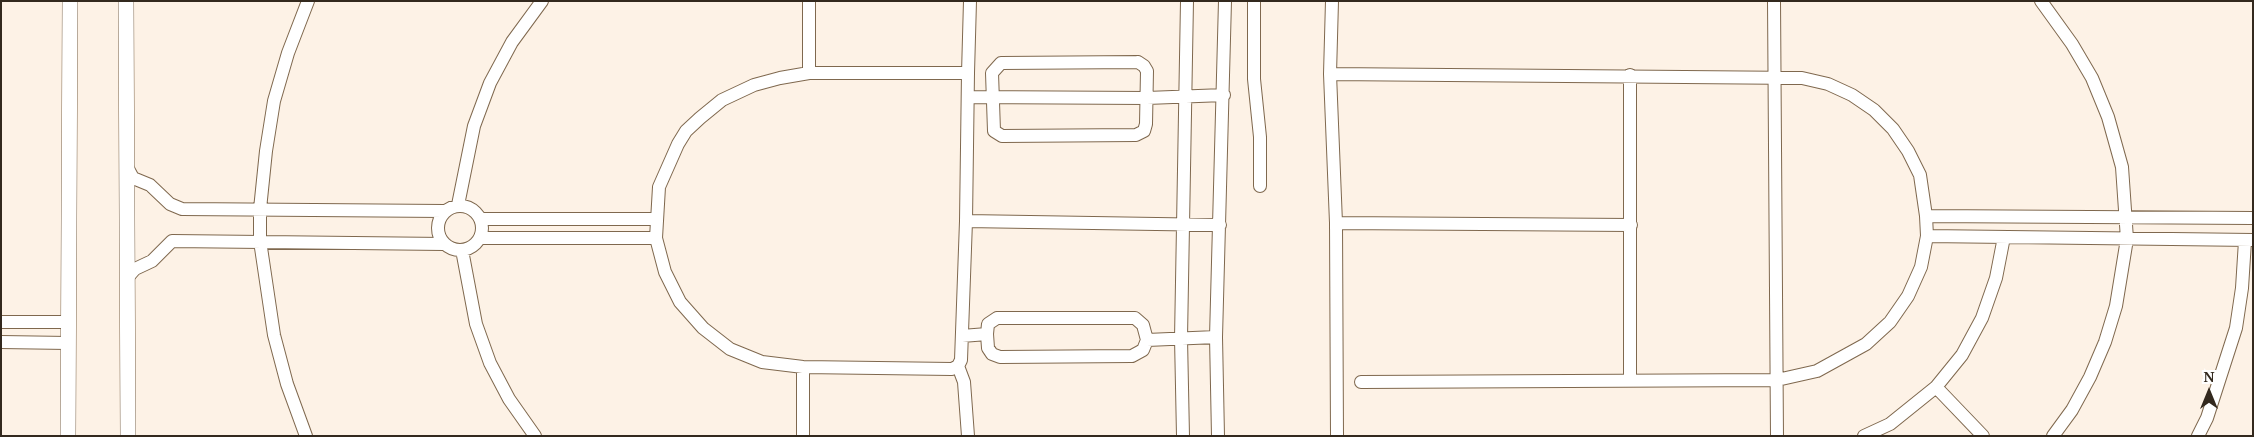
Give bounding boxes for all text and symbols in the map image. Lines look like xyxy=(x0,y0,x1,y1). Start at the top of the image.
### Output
north arrow xyxy=(2184,367,2234,417)
text: N xyxy=(2203,367,2215,386)

